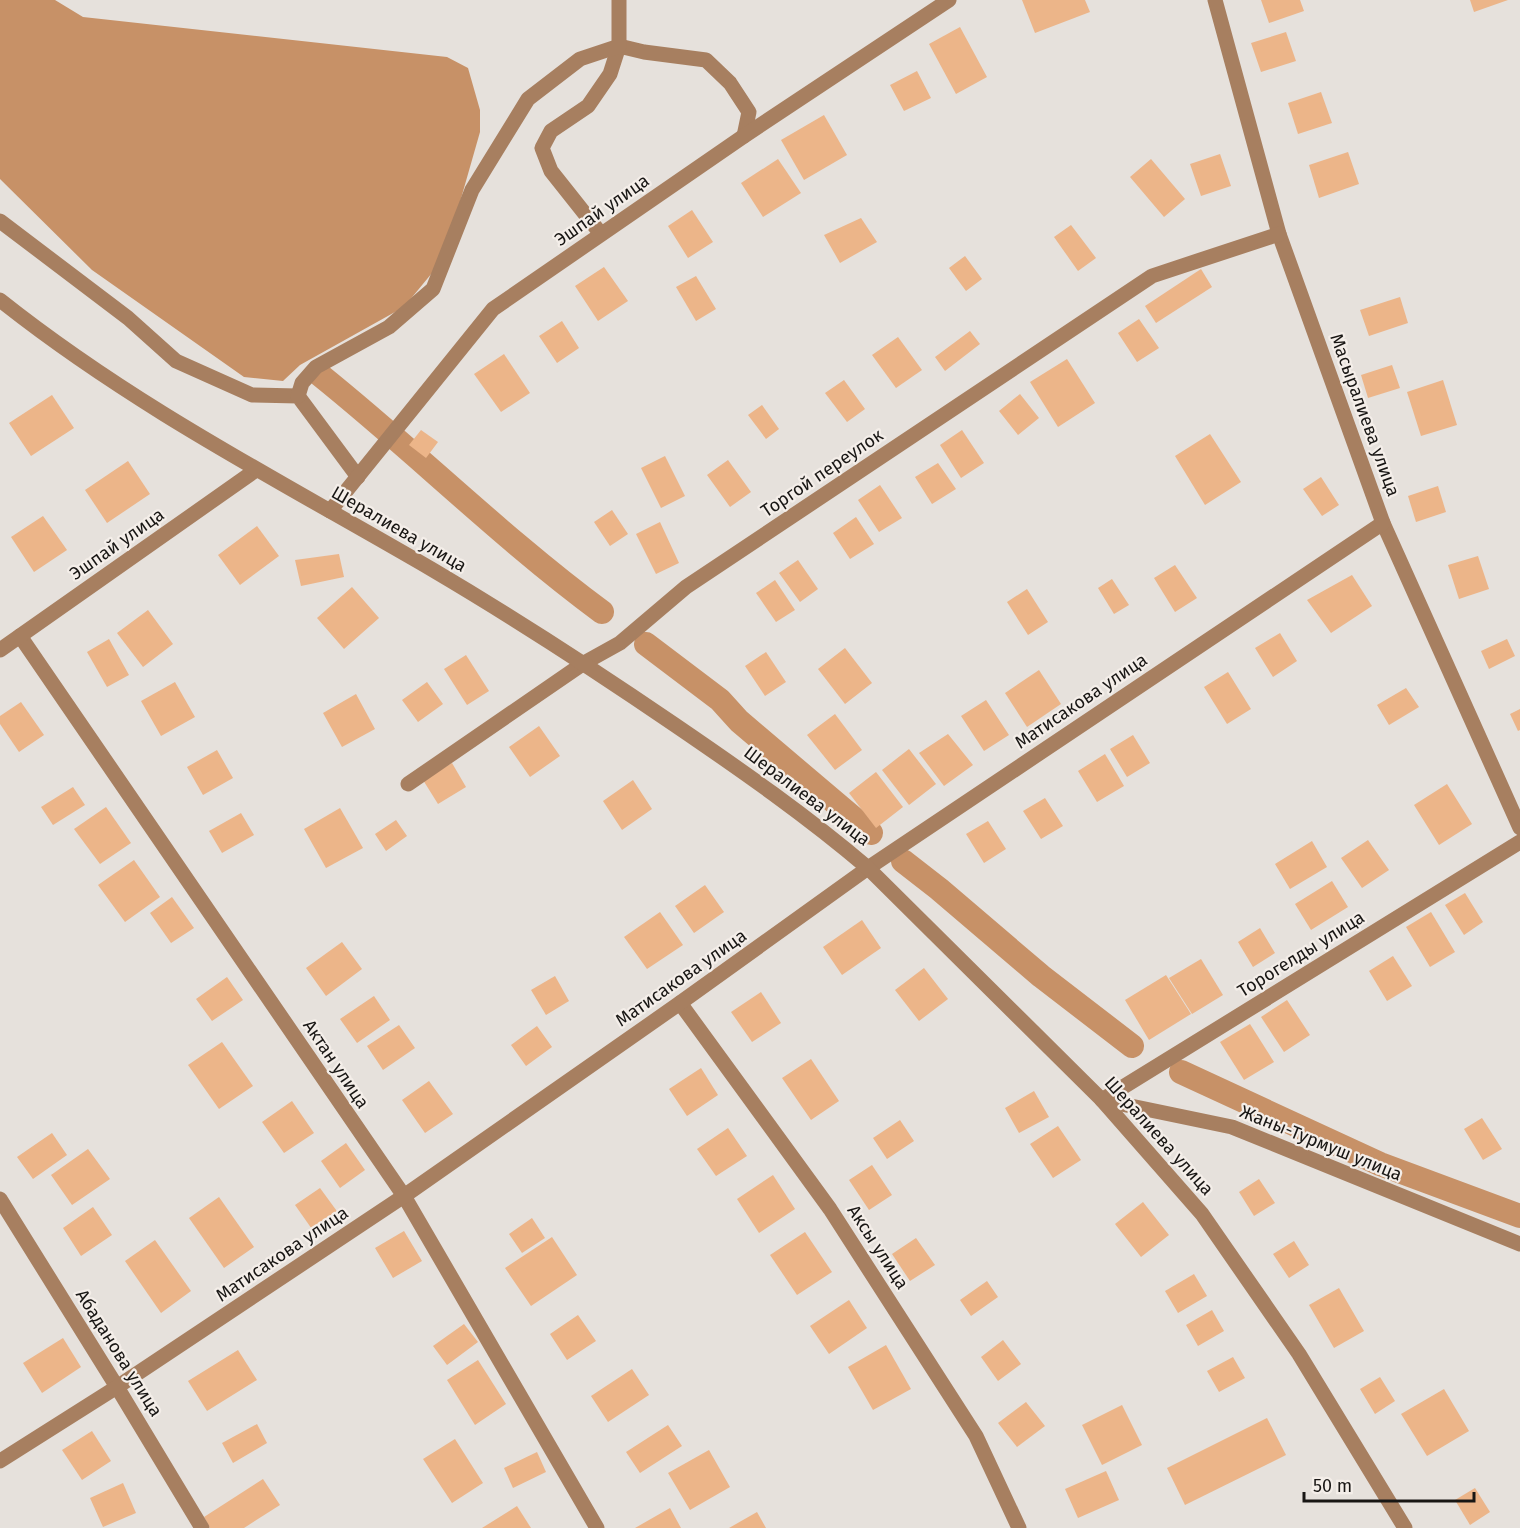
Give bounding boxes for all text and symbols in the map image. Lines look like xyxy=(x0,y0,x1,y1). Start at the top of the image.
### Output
street label: Эшпай улица xyxy=(551,169,653,251)
street label: Масыралиева улица xyxy=(1325,331,1405,499)
street label: Торгой переулок xyxy=(757,424,888,522)
street label: Шералиева улица xyxy=(327,481,471,577)
street label: Эшпай улица xyxy=(66,503,168,585)
street label: Матисакова улица xyxy=(1011,649,1151,753)
street label: Шералиева улица xyxy=(740,741,874,851)
street label: Торогелды улица xyxy=(1233,906,1369,1002)
street label: Матисакова улица xyxy=(611,925,751,1031)
street label: Актан улица xyxy=(298,1015,374,1113)
street label: Шералиева улица xyxy=(1100,1072,1218,1200)
street label: Жаны-Турмуш улица xyxy=(1237,1100,1405,1186)
street label: Аксы улица xyxy=(843,1201,913,1293)
street label: Матисакова улица xyxy=(212,1202,352,1306)
street label: Абаданова улица xyxy=(71,1285,167,1421)
scale bar xyxy=(1304,1465,1474,1503)
text: 50 m xyxy=(1313,1475,1352,1497)

